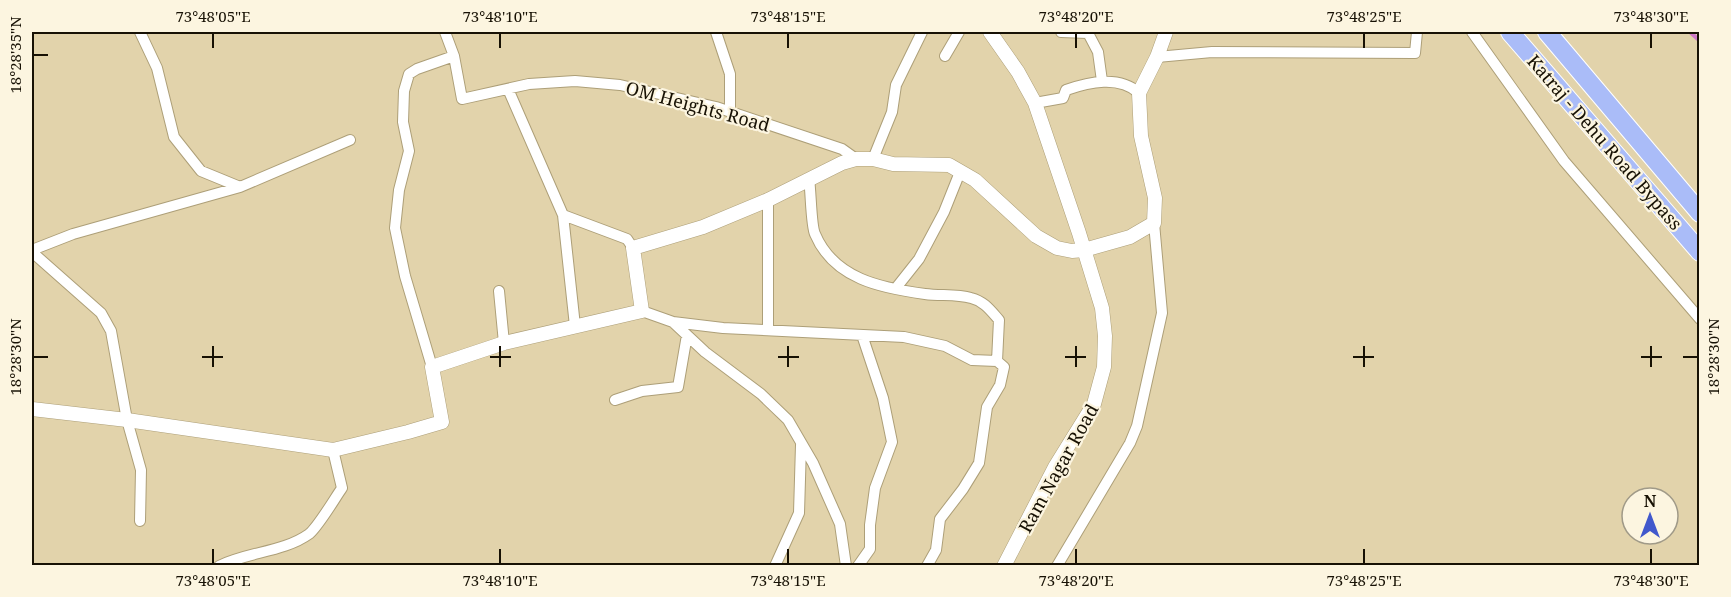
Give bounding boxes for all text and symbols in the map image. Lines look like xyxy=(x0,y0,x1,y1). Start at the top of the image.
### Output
text: 73°48'05"E xyxy=(175,6,251,26)
text: 73°48'10"E xyxy=(462,6,538,26)
text: 73°48'15"E xyxy=(750,6,826,26)
text: 73°48'20"E xyxy=(1038,6,1114,26)
text: 73°48'25"E xyxy=(1326,6,1402,26)
text: 73°48'30"E xyxy=(1613,6,1689,26)
text: 18°28'35"N xyxy=(5,16,25,94)
street label: Katraj - Dehu Road Bypass xyxy=(1522,49,1688,235)
street label: OM Heights Road xyxy=(623,75,773,137)
text: 18°28'30"N xyxy=(5,318,25,396)
text: 18°28'30"N xyxy=(1703,318,1723,396)
street label: Ram Nagar Road xyxy=(1013,399,1103,537)
north arrow xyxy=(1620,486,1680,546)
text: N xyxy=(1644,490,1657,512)
text: 73°48'05"E xyxy=(175,570,251,590)
text: 73°48'10"E xyxy=(462,570,538,590)
text: 73°48'15"E xyxy=(750,570,826,590)
text: 73°48'20"E xyxy=(1038,570,1114,590)
text: 73°48'25"E xyxy=(1326,570,1402,590)
text: 73°48'30"E xyxy=(1613,570,1689,590)

